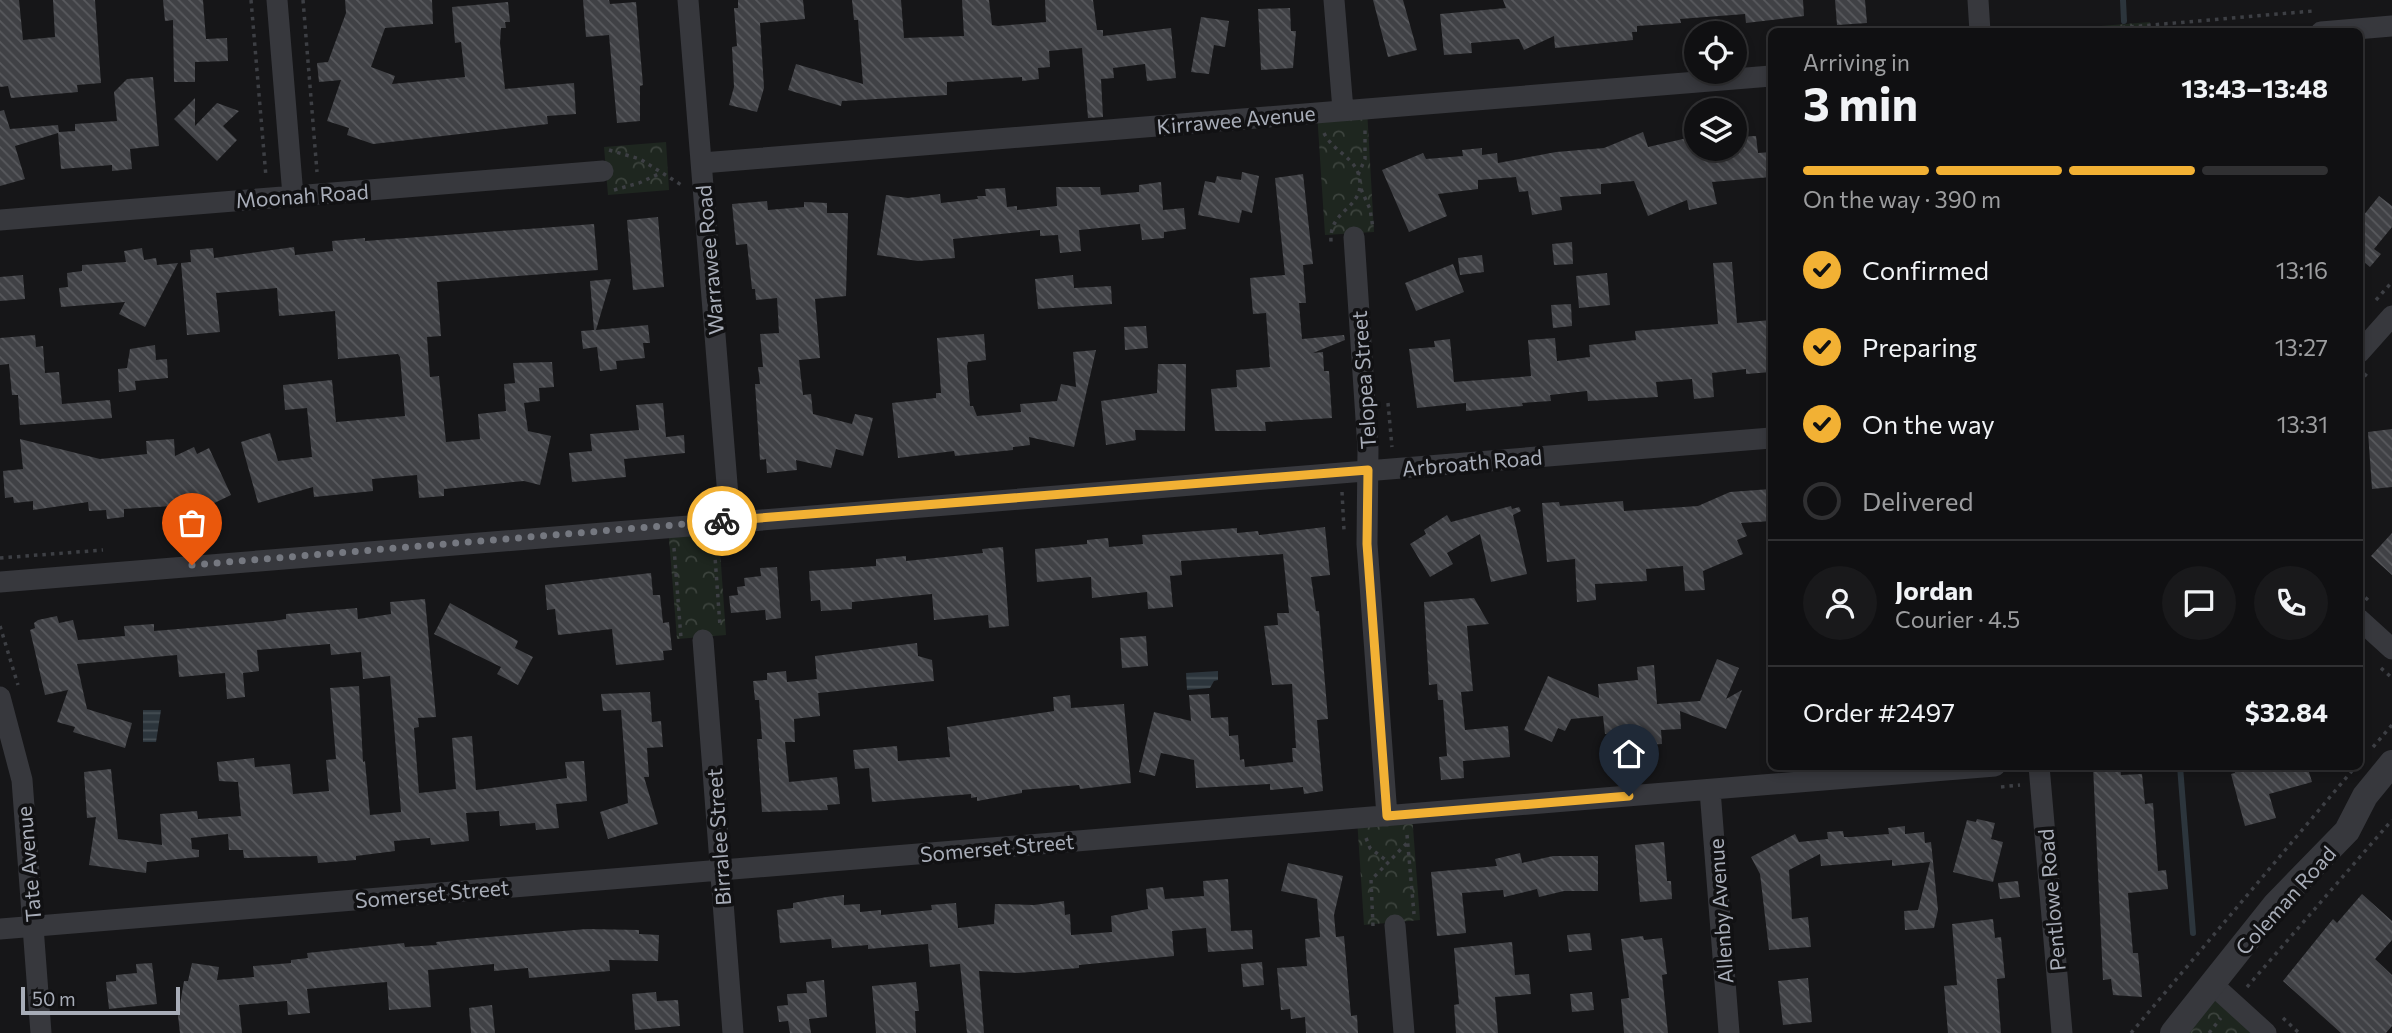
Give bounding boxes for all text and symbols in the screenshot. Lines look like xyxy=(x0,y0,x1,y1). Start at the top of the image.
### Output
map controls xyxy=(1684,21,1747,161)
button: locate xyxy=(1684,21,1747,84)
text: Arriving in xyxy=(1803,48,1910,76)
text: 13:43–13:48 xyxy=(2181,72,2328,103)
text: 3 min xyxy=(1803,74,1918,130)
button: layers xyxy=(1684,98,1747,161)
street label: Kirrawee Avenue xyxy=(1156,100,1316,138)
street label: Moonah Road xyxy=(235,178,369,212)
street label: Warrawee Road xyxy=(690,184,728,336)
text: On the way · 390 m xyxy=(1803,185,2001,213)
icon: check xyxy=(1803,251,1841,289)
text: Confirmed xyxy=(1862,254,1989,285)
text: 13:16 xyxy=(2276,256,2328,284)
street label: Telopea Street xyxy=(1346,310,1380,450)
icon: check xyxy=(1803,328,1841,366)
text: Preparing xyxy=(1862,331,1977,362)
text: 13:27 xyxy=(2275,333,2328,361)
icon: check xyxy=(1803,405,1841,443)
text: On the way xyxy=(1862,408,1995,439)
text: 13:31 xyxy=(2277,410,2328,438)
street label: Arbroath Road xyxy=(1401,443,1543,481)
text: Delivered xyxy=(1862,485,1973,516)
courier xyxy=(687,486,757,556)
pin xyxy=(162,493,222,565)
icon: bike xyxy=(703,502,741,540)
icon: bag xyxy=(173,504,211,542)
button: person xyxy=(1803,566,1877,640)
button: chat xyxy=(2162,566,2236,640)
button: phone xyxy=(2254,566,2328,640)
text: Jordan xyxy=(1895,574,1973,605)
text: Courier · 4.5 xyxy=(1895,605,2020,633)
text: Order #2497 xyxy=(1803,696,1955,727)
text: $32.84 xyxy=(2245,696,2328,727)
pin xyxy=(1599,724,1659,796)
icon: home xyxy=(1610,735,1648,773)
street label: Birralee Street xyxy=(701,768,735,906)
street label: Tate Avenue xyxy=(10,805,46,923)
street label: Somerset Street xyxy=(919,828,1075,866)
street label: Pentlowe Road xyxy=(2032,828,2070,972)
street label: Allenby Avenue xyxy=(1702,838,1738,984)
street label: Coleman Road xyxy=(2230,840,2340,960)
street label: Somerset Street xyxy=(354,874,510,912)
scale bar xyxy=(21,984,180,1016)
text: 50 m xyxy=(32,987,76,1010)

